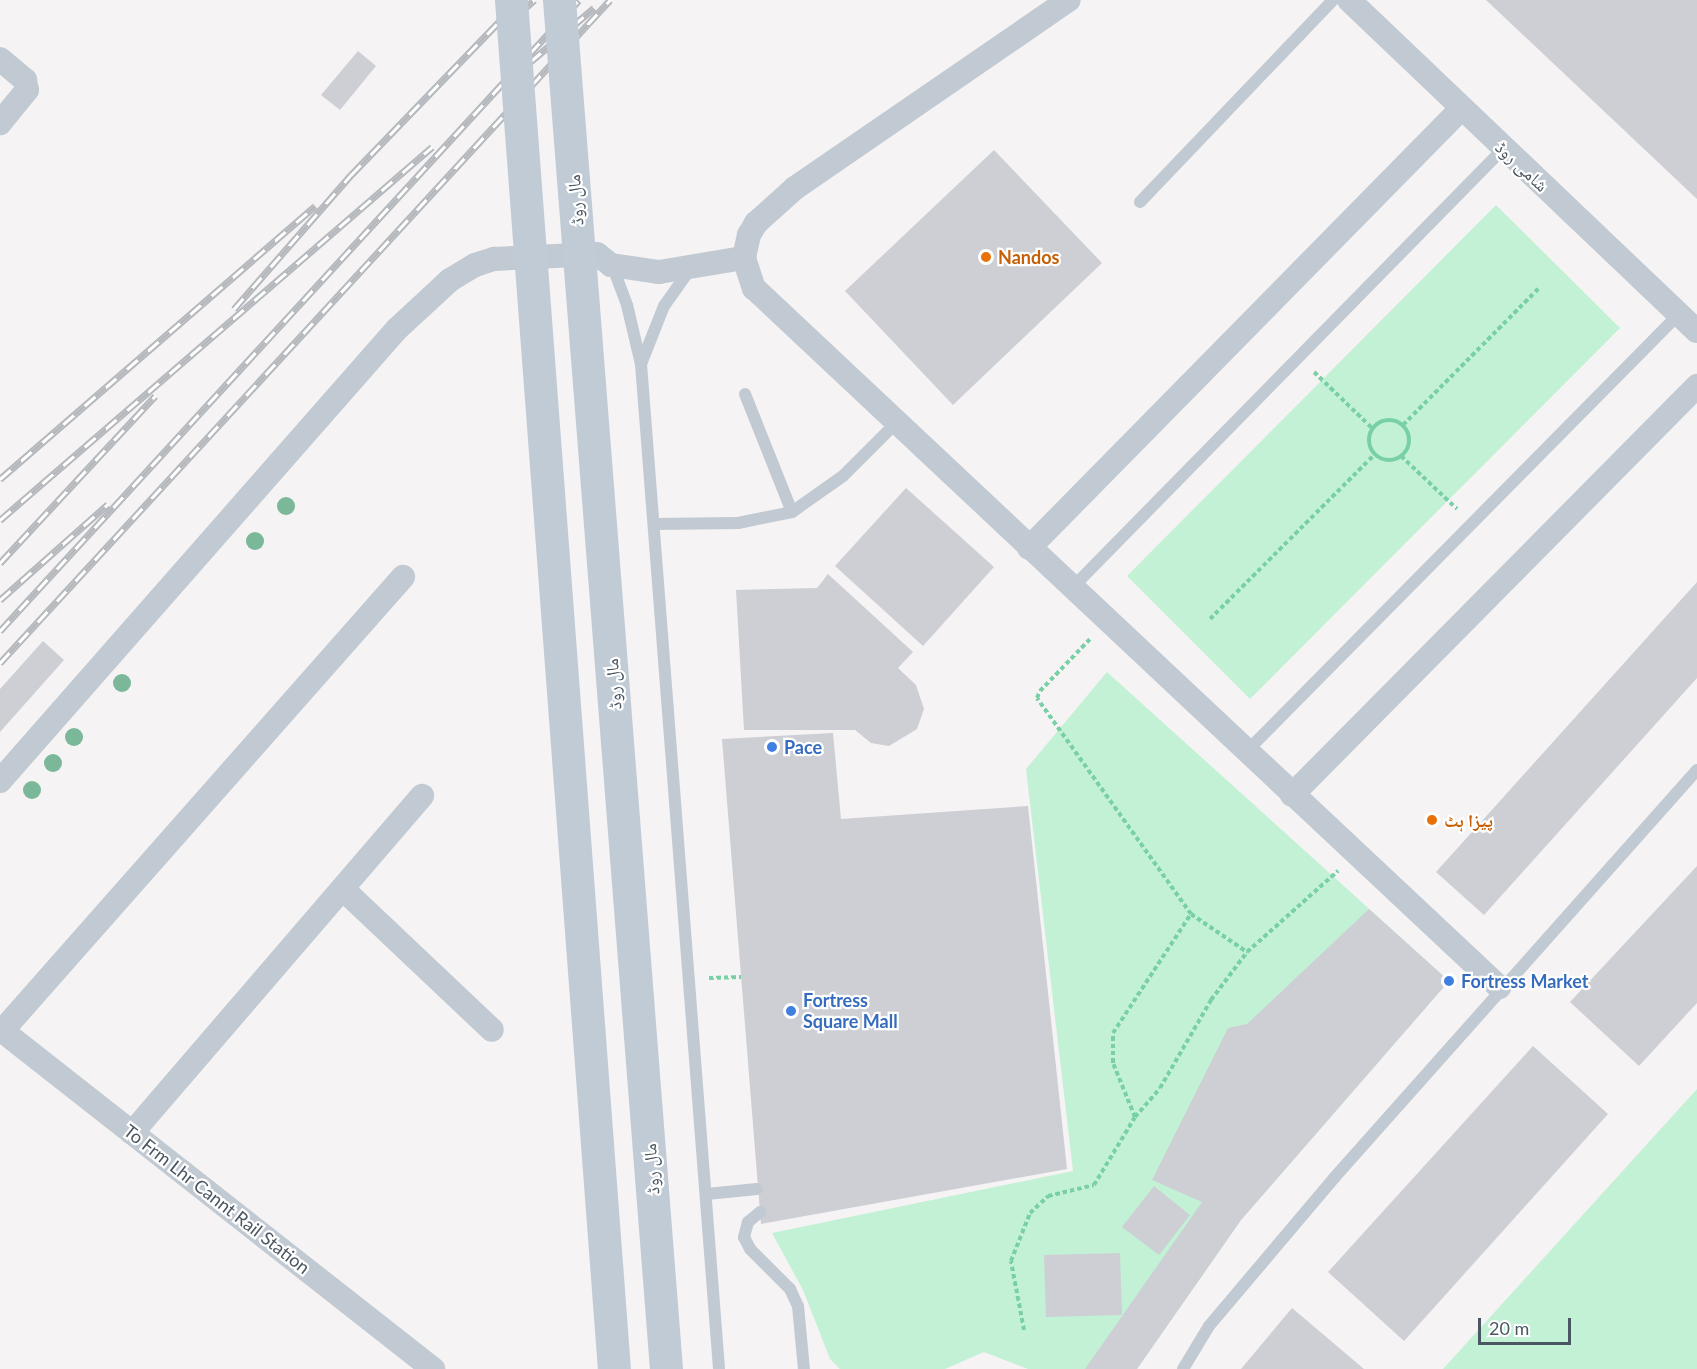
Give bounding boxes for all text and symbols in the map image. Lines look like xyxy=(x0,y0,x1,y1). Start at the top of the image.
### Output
street label: شامی روڈ xyxy=(1491,136,1553,196)
street label: مال روڈ xyxy=(562,174,588,226)
place label: Nandos xyxy=(998,246,1059,268)
marker: Nandos xyxy=(979,250,993,264)
street label: مال روڈ xyxy=(600,658,626,710)
place label: Pace xyxy=(784,736,822,758)
marker: Pace xyxy=(765,740,779,754)
place label: پیزا ہٹ xyxy=(1444,809,1493,831)
marker: پیزا ہٹ xyxy=(1425,813,1439,827)
place label: Fortress Market xyxy=(1461,970,1588,992)
marker: Fortress Market xyxy=(1442,974,1456,988)
place label: Fortress Square Mall xyxy=(803,990,898,1032)
marker: Fortress Square Mall xyxy=(784,1004,798,1018)
street label: To Frm Lhr Cannt Rail Station xyxy=(120,1120,314,1278)
street label: مال روڈ xyxy=(638,1143,664,1195)
scale bar xyxy=(1481,1306,1574,1344)
text: 20 m xyxy=(1489,1317,1529,1339)

